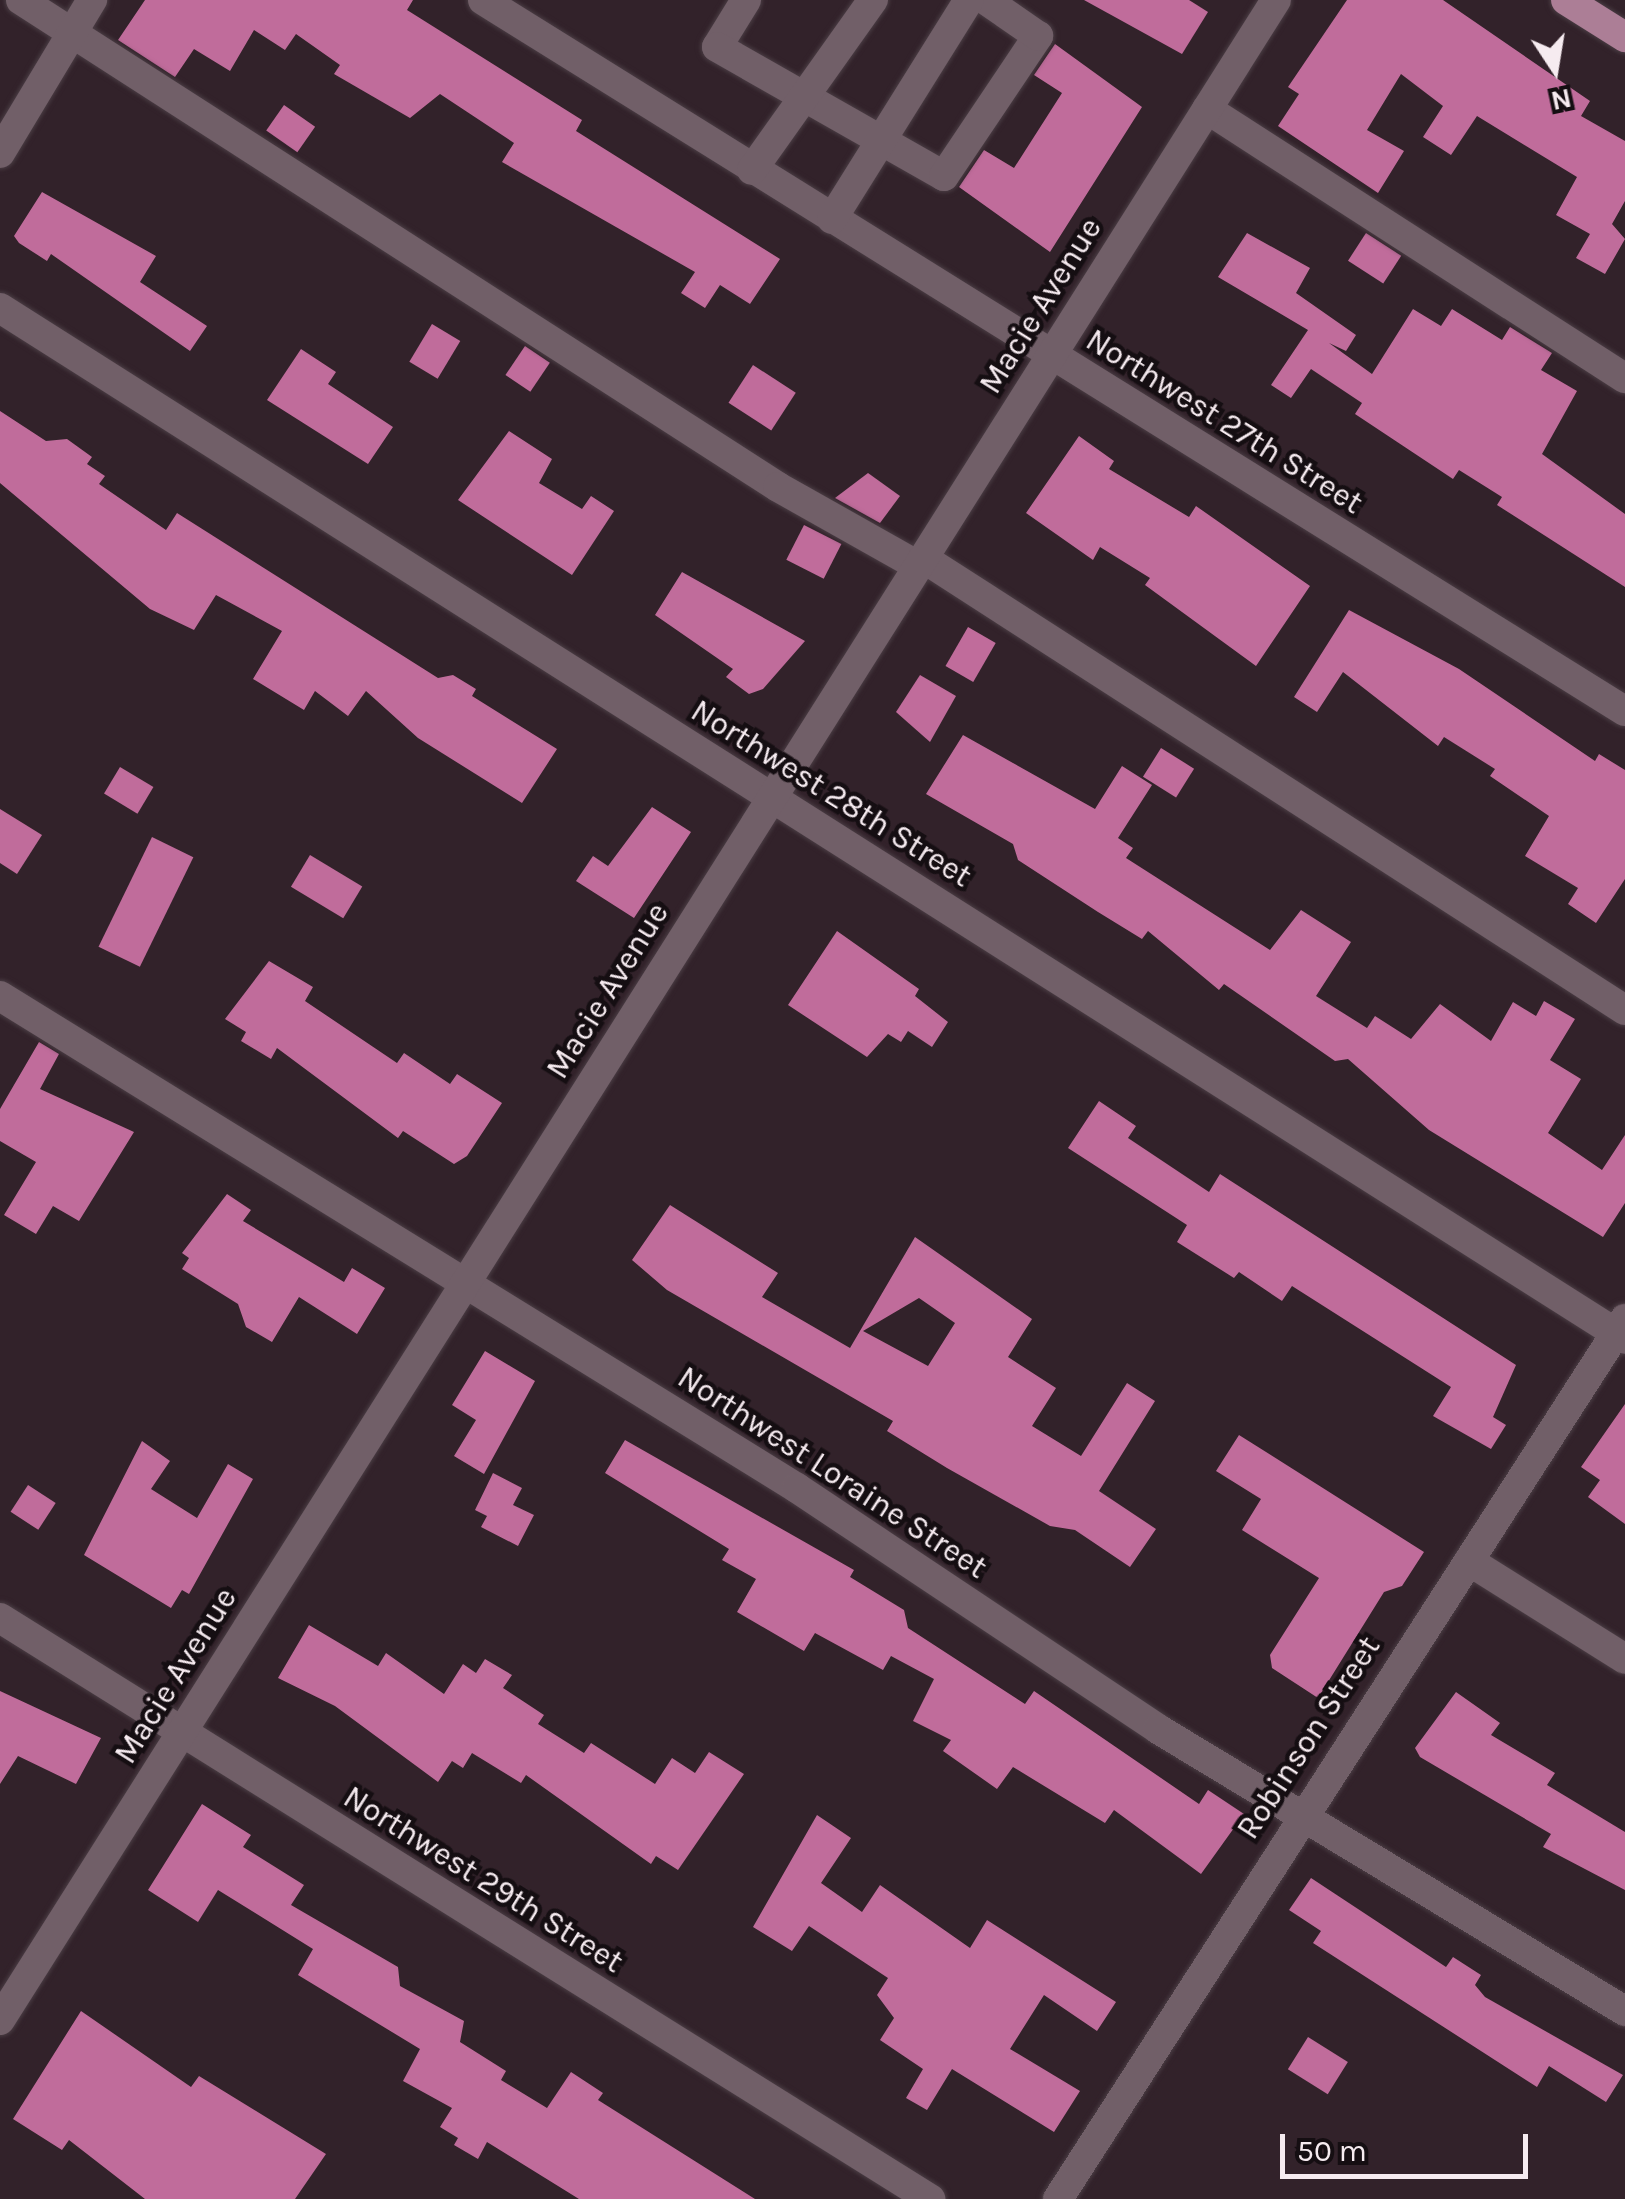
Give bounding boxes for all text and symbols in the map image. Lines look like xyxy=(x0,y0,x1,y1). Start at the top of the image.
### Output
north arrow xyxy=(1505,20,1605,120)
text: N xyxy=(1548,82,1575,118)
street label: Macie Avenue xyxy=(972,211,1110,401)
street label: Northwest 27th Street xyxy=(1079,321,1369,523)
street label: Northwest 28th Street xyxy=(684,692,978,896)
street label: Macie Avenue xyxy=(539,896,677,1086)
street label: Northwest Loraine Street xyxy=(670,1359,994,1587)
street label: Macie Avenue xyxy=(107,1581,245,1771)
street label: Robinson Street xyxy=(1229,1629,1389,1847)
street label: Northwest 29th Street xyxy=(336,1778,630,1982)
scale bar xyxy=(1285,2114,1532,2176)
text: 50 m xyxy=(1297,2133,1367,2169)

